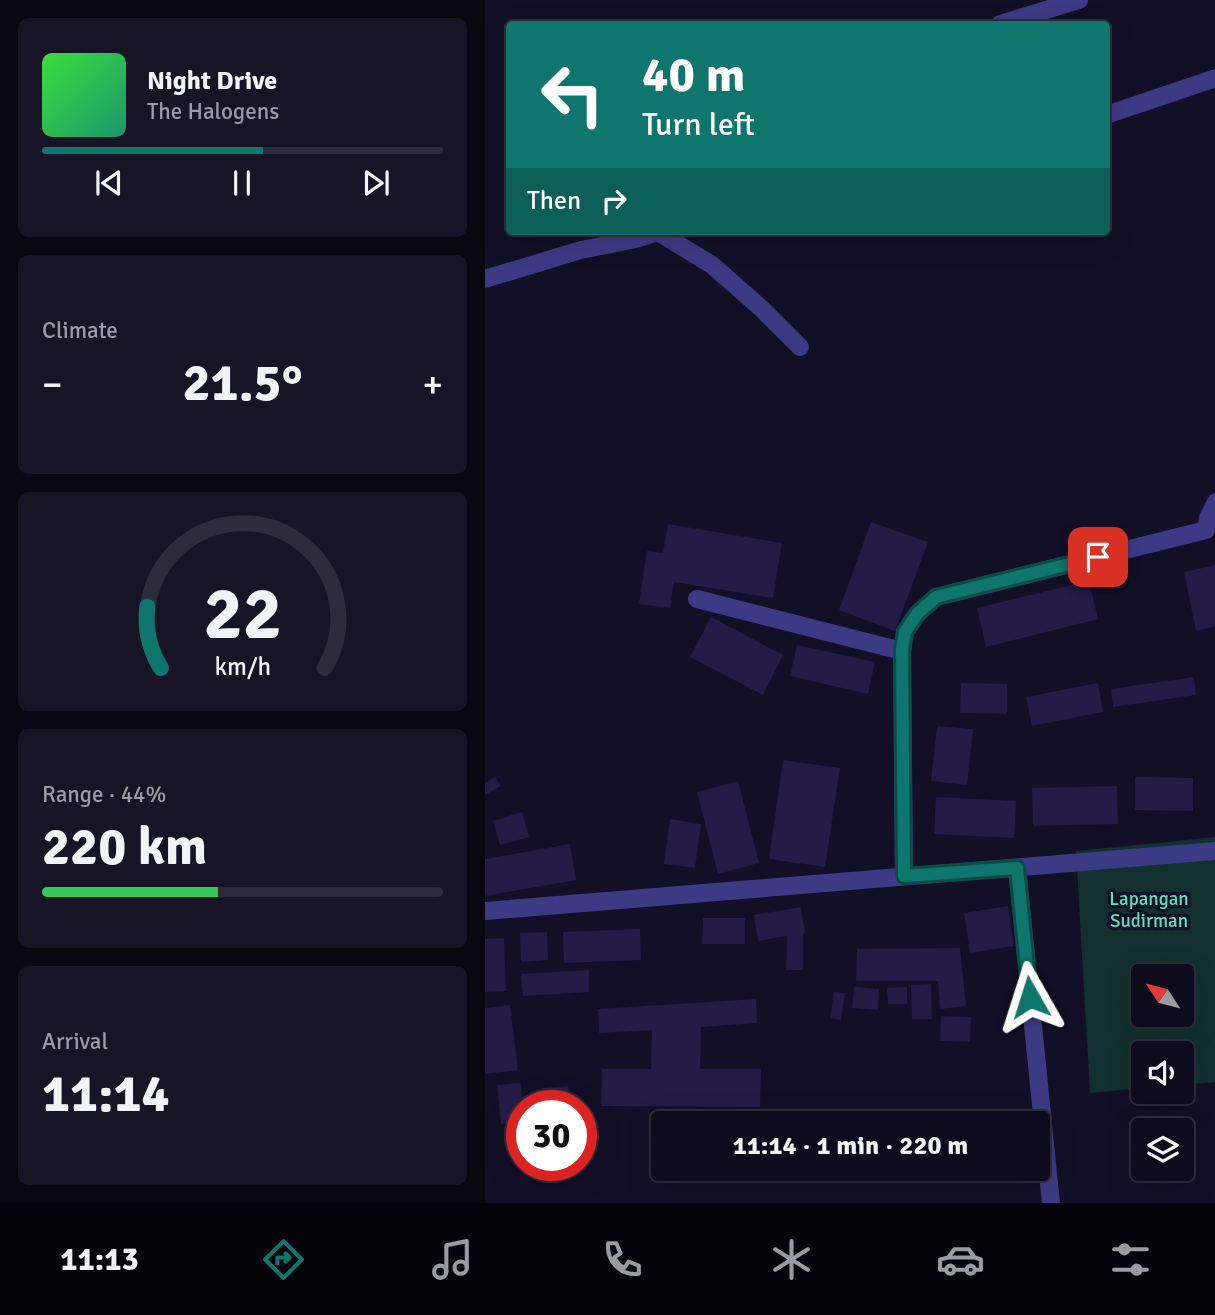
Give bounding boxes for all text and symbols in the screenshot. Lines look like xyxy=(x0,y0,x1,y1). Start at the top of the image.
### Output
text: 40 m xyxy=(642,45,745,105)
icon: left xyxy=(527,49,618,140)
text: Night Drive xyxy=(147,65,277,97)
text: The Halogens xyxy=(147,97,279,126)
text: Turn left xyxy=(642,105,755,144)
icon: previous xyxy=(90,164,128,202)
icon: pause xyxy=(223,164,261,202)
icon: next xyxy=(357,164,395,202)
icon: right xyxy=(595,182,633,220)
text: Then xyxy=(527,185,581,217)
text: Climate xyxy=(42,316,118,345)
text: 21.5° xyxy=(183,351,302,415)
text: − xyxy=(42,361,63,408)
text: + xyxy=(422,361,443,408)
pin xyxy=(1068,527,1128,587)
icon: arrive xyxy=(1079,538,1117,576)
text: 22 xyxy=(203,570,282,659)
text: km/h xyxy=(214,650,271,681)
text: Range · 44% xyxy=(42,780,166,809)
text: 220 km xyxy=(42,815,207,879)
park label: Lapangan Sudirman xyxy=(1109,887,1189,933)
position arrow xyxy=(993,960,1067,1034)
north arrow xyxy=(1131,964,1194,1027)
map controls xyxy=(1131,964,1194,1181)
text: Arrival xyxy=(42,1027,108,1056)
button: sound xyxy=(1131,1041,1194,1104)
text: 11:14 xyxy=(42,1062,170,1126)
speed limit sign: 30 xyxy=(506,1090,597,1181)
button: layers xyxy=(1131,1118,1194,1181)
text: 11:14 · 1 min · 220 m xyxy=(733,1130,968,1162)
icon: directions xyxy=(259,1235,308,1284)
icon: music xyxy=(428,1235,477,1284)
icon: phone xyxy=(598,1235,647,1284)
icon: climate xyxy=(767,1235,816,1284)
icon: car xyxy=(936,1235,985,1284)
icon: filters xyxy=(1106,1235,1155,1284)
text: 11:13 xyxy=(60,1240,139,1279)

